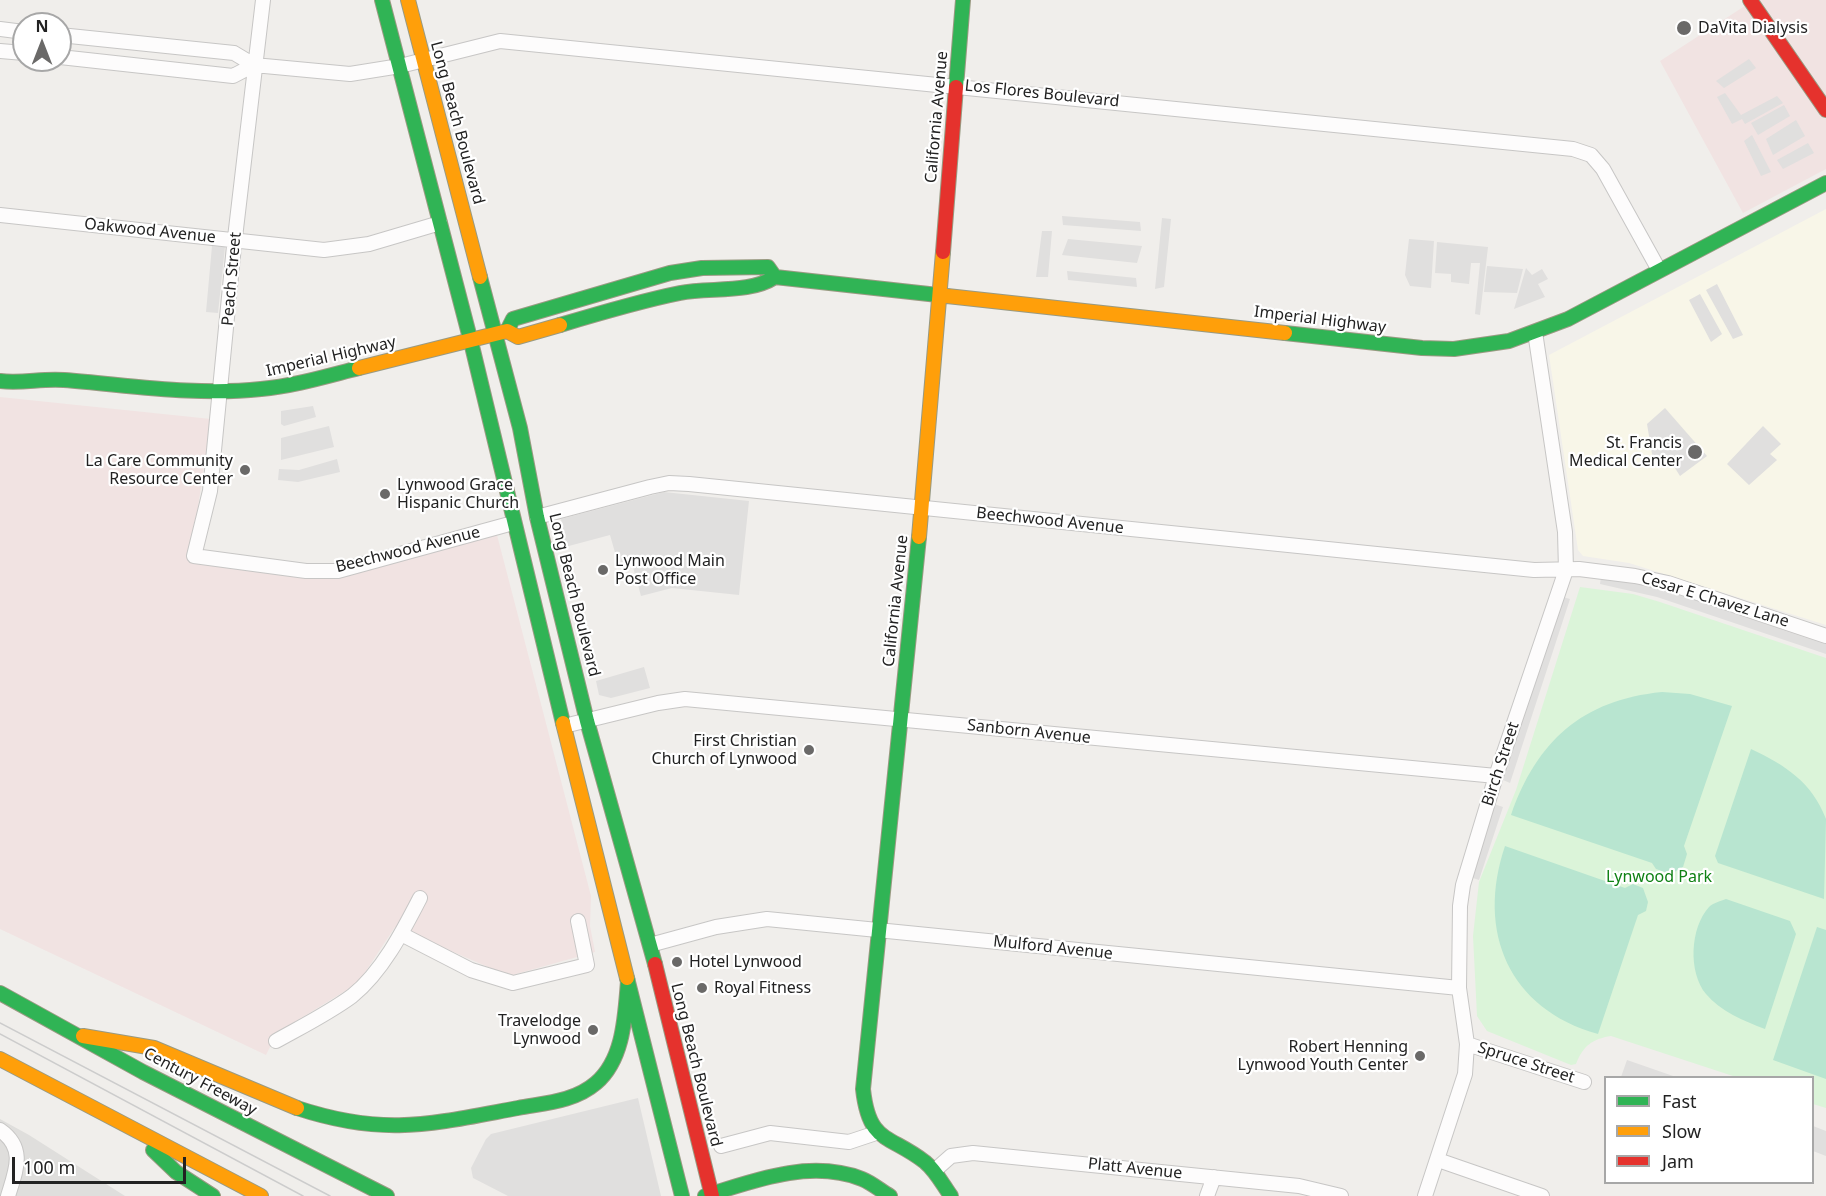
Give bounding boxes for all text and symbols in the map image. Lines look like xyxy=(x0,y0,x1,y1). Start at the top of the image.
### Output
north arrow xyxy=(12,12,72,72)
text: N xyxy=(35,15,49,37)
place label: DaVita Dialysis xyxy=(1698,18,1808,38)
marker: DaVita Dialysis xyxy=(1675,19,1693,37)
street label: Long Beach Boulevard xyxy=(426,39,488,207)
street label: California Avenue xyxy=(922,50,952,184)
street label: Los Flores Boulevard xyxy=(964,76,1120,112)
street label: Oakwood Avenue xyxy=(83,215,217,247)
street label: Peach Street xyxy=(218,231,246,327)
street label: Imperial Highway xyxy=(1253,302,1387,338)
street label: Imperial Highway xyxy=(264,333,398,381)
place label: St. Francis Medical Center xyxy=(1569,433,1682,471)
marker: St. Francis Medical Center xyxy=(1686,443,1704,461)
place label: La Care Community Resource Center xyxy=(85,451,233,489)
marker: La Care Community Resource Center xyxy=(238,463,252,477)
place label: Lynwood Grace Hispanic Church xyxy=(397,475,519,513)
marker: Lynwood Grace Hispanic Church xyxy=(378,487,392,501)
street label: Beechwood Avenue xyxy=(975,504,1125,538)
street label: Long Beach Boulevard xyxy=(544,511,604,679)
street label: Beechwood Avenue xyxy=(334,523,482,577)
street label: California Avenue xyxy=(880,534,912,668)
place label: Lynwood Main Post Office xyxy=(615,551,725,589)
marker: Lynwood Main Post Office xyxy=(596,563,610,577)
street label: Cesar E Chavez Lane xyxy=(1639,568,1791,632)
street label: Sanborn Avenue xyxy=(966,716,1092,748)
street label: Birch Street xyxy=(1478,720,1524,808)
place label: First Christian Church of Lynwood xyxy=(652,731,797,769)
marker: First Christian Church of Lynwood xyxy=(802,743,816,757)
park label: Lynwood Park xyxy=(1606,867,1712,887)
street label: Mulford Avenue xyxy=(992,932,1114,964)
place label: Hotel Lynwood xyxy=(689,952,802,972)
marker: Hotel Lynwood xyxy=(670,955,684,969)
place label: Royal Fitness xyxy=(714,978,811,998)
street label: Long Beach Boulevard xyxy=(666,981,726,1149)
marker: Royal Fitness xyxy=(695,981,709,995)
place label: Travelodge Lynwood xyxy=(498,1011,581,1049)
marker: Travelodge Lynwood xyxy=(586,1023,600,1037)
place label: Robert Henning Lynwood Youth Center xyxy=(1238,1037,1408,1075)
street label: Spruce Street xyxy=(1475,1038,1577,1088)
street label: Century Freeway xyxy=(140,1044,260,1120)
marker: Robert Henning Lynwood Youth Center xyxy=(1413,1049,1427,1063)
legend xyxy=(1604,1076,1814,1184)
text: Fast xyxy=(1662,1089,1697,1113)
text: Slow xyxy=(1662,1119,1701,1143)
scale bar xyxy=(15,1145,189,1183)
text: Jam xyxy=(1662,1149,1694,1173)
text: 100 m xyxy=(23,1155,75,1179)
street label: Platt Avenue xyxy=(1087,1155,1183,1183)

